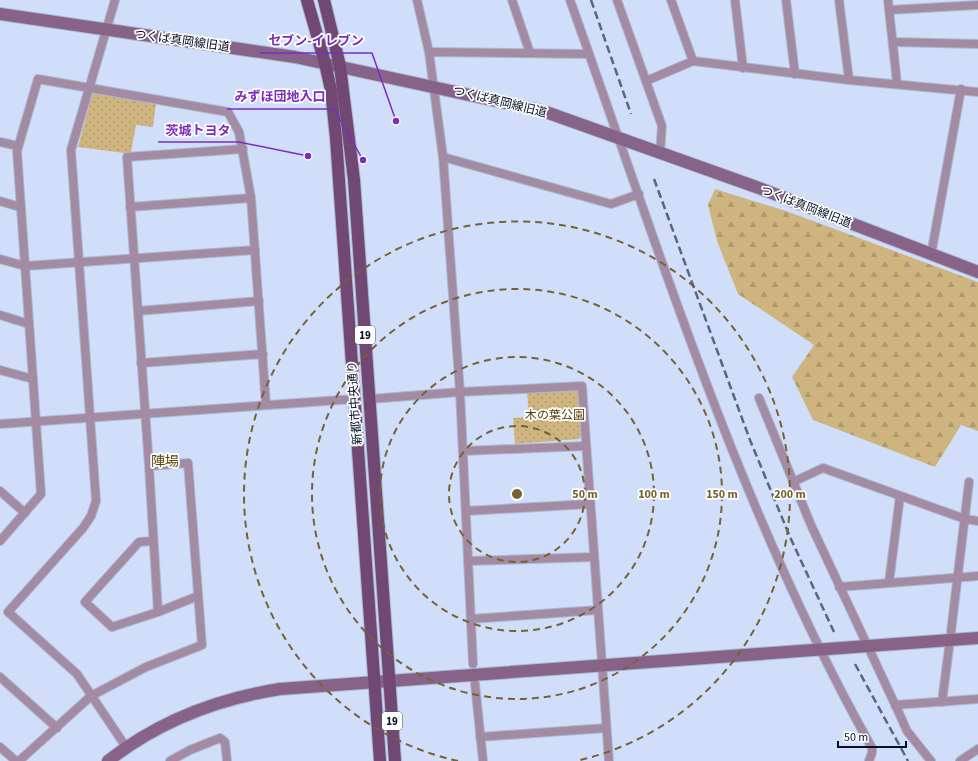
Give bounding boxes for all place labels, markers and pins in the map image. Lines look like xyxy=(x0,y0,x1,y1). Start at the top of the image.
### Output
callout: セブン-イレブン xyxy=(260,28,372,53)
callout: みずほ団地入口 xyxy=(227,84,334,109)
callout: 茨城トヨタ xyxy=(158,117,239,142)
centre of rings xyxy=(510,487,524,501)

